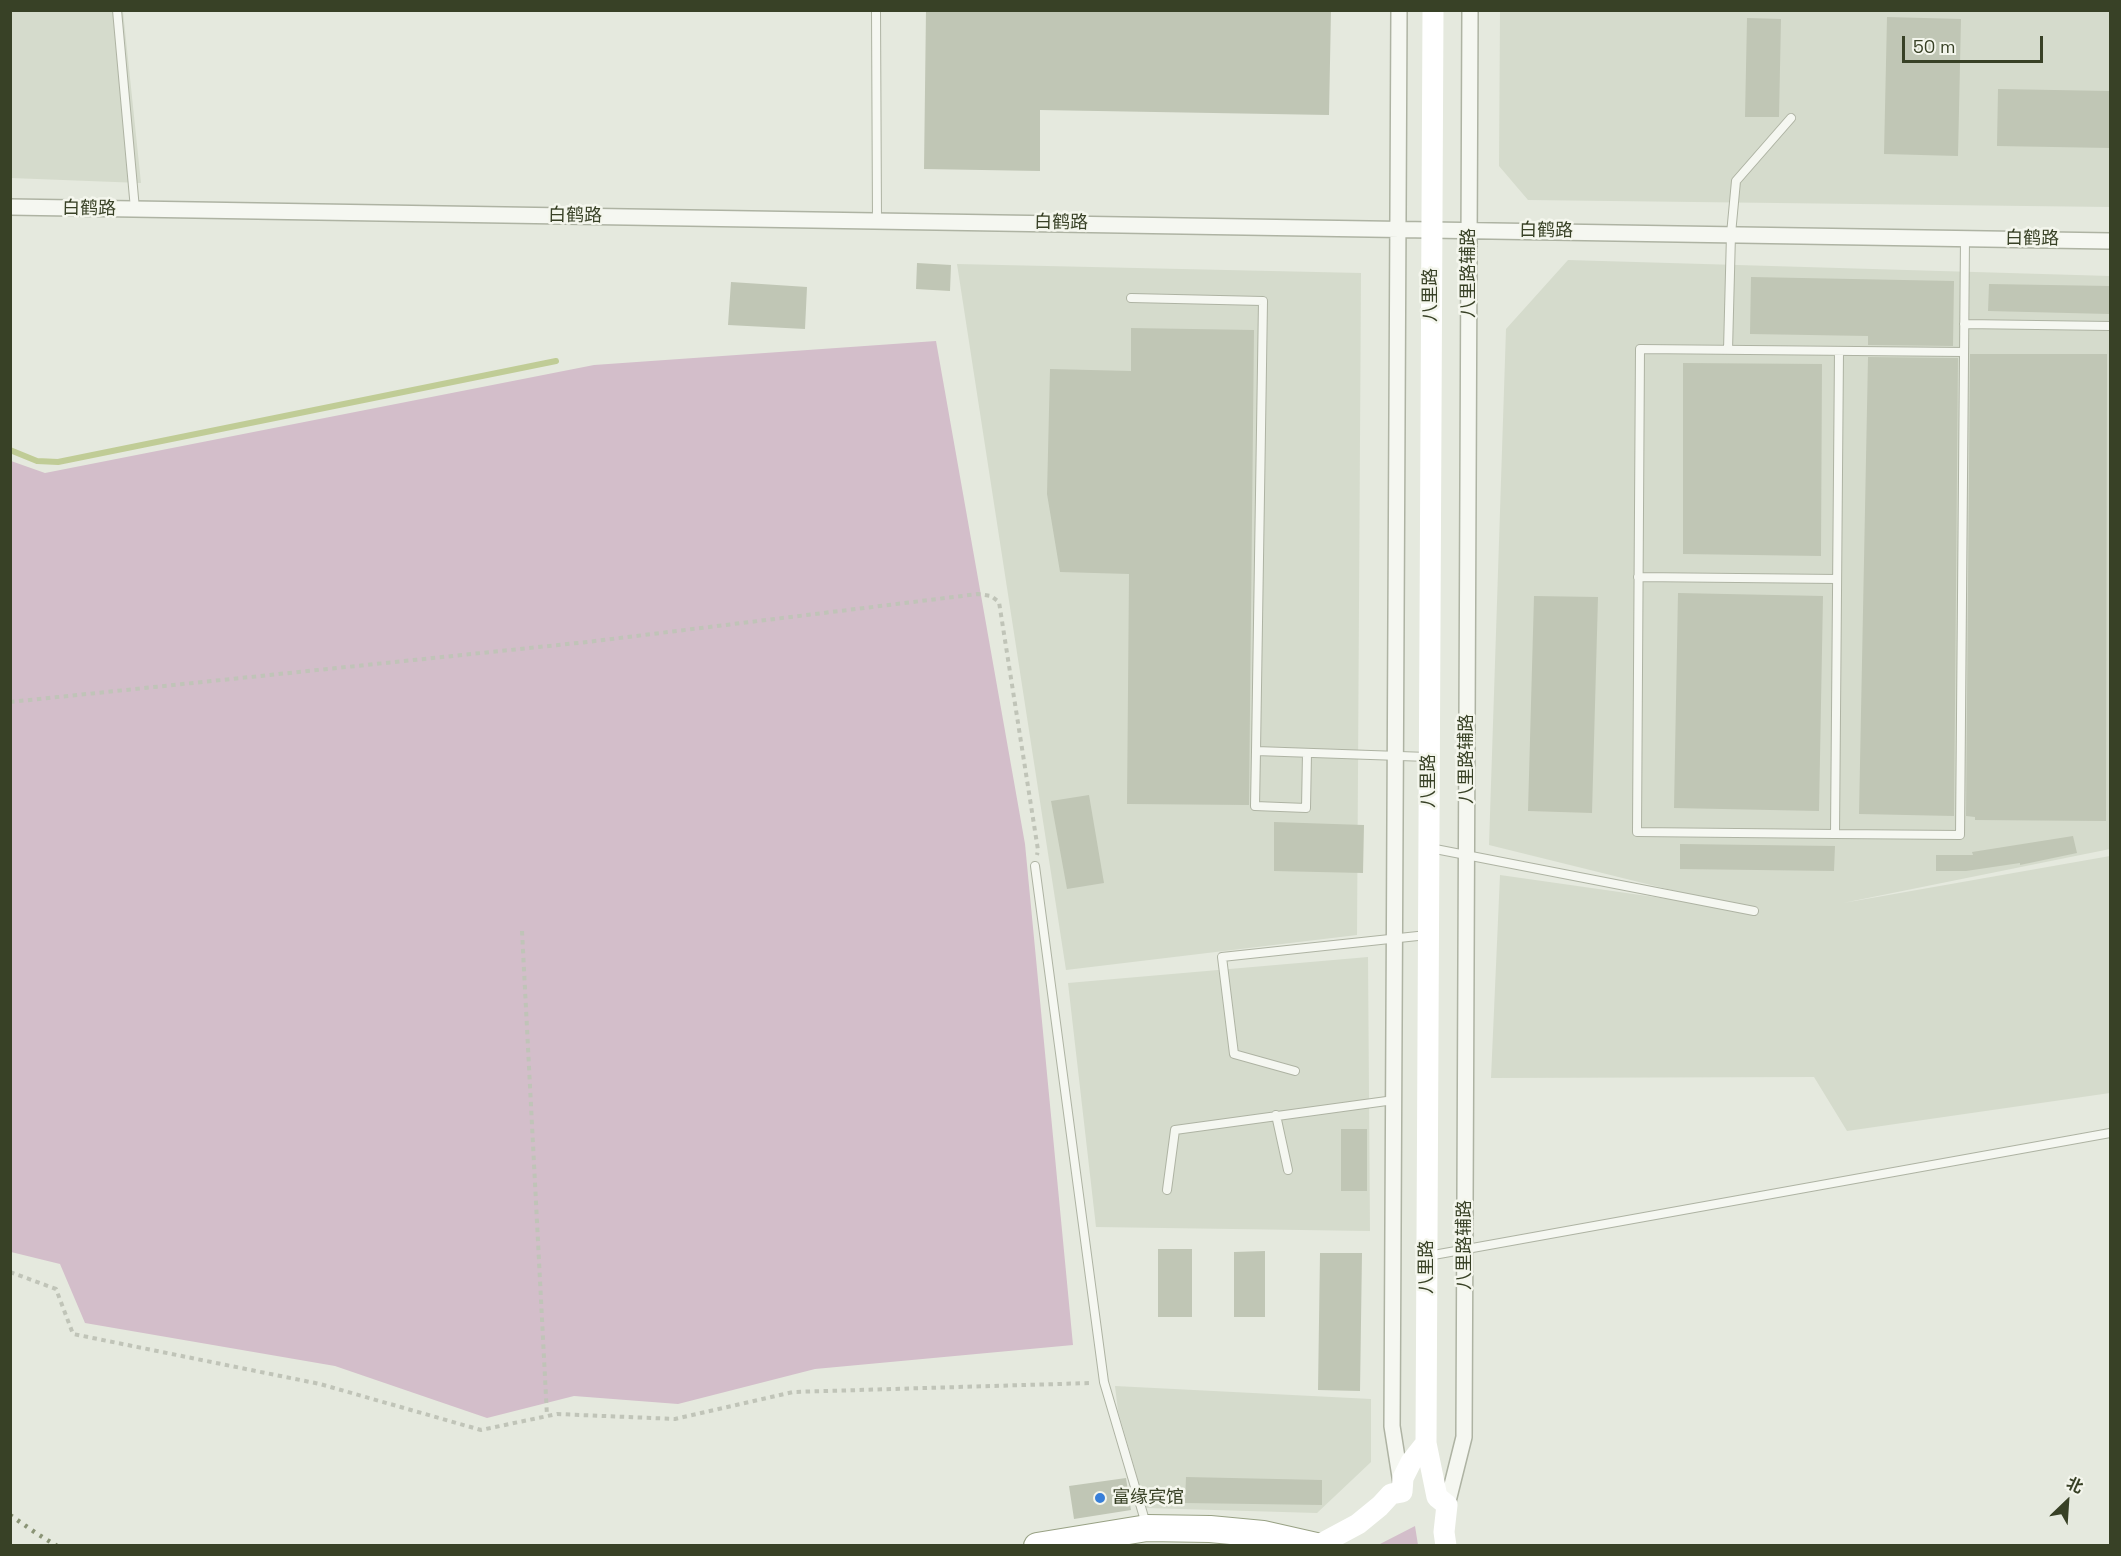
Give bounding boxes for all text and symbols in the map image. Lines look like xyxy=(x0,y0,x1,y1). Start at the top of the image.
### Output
scale bar xyxy=(1905,24,2046,62)
text: 50 m xyxy=(1913,35,1955,58)
street label: 白鹤路 xyxy=(62,198,116,220)
street label: 白鹤路 xyxy=(548,205,602,227)
street label: 白鹤路 xyxy=(1034,212,1088,234)
street label: 白鹤路 xyxy=(1519,220,1573,242)
street label: 八里路辅路 xyxy=(1458,228,1480,318)
street label: 白鹤路 xyxy=(2005,228,2059,250)
street label: 八里路 xyxy=(1420,268,1442,322)
street label: 八里路辅路 xyxy=(1456,714,1478,804)
street label: 八里路 xyxy=(1418,754,1440,808)
street label: 八里路辅路 xyxy=(1454,1200,1476,1290)
street label: 八里路 xyxy=(1416,1240,1438,1294)
north arrow xyxy=(2037,1472,2097,1532)
text: 北 xyxy=(2063,1472,2087,1498)
place label: 富缘宾馆 xyxy=(1112,1487,1184,1509)
marker: 富缘宾馆 xyxy=(1093,1491,1107,1505)

